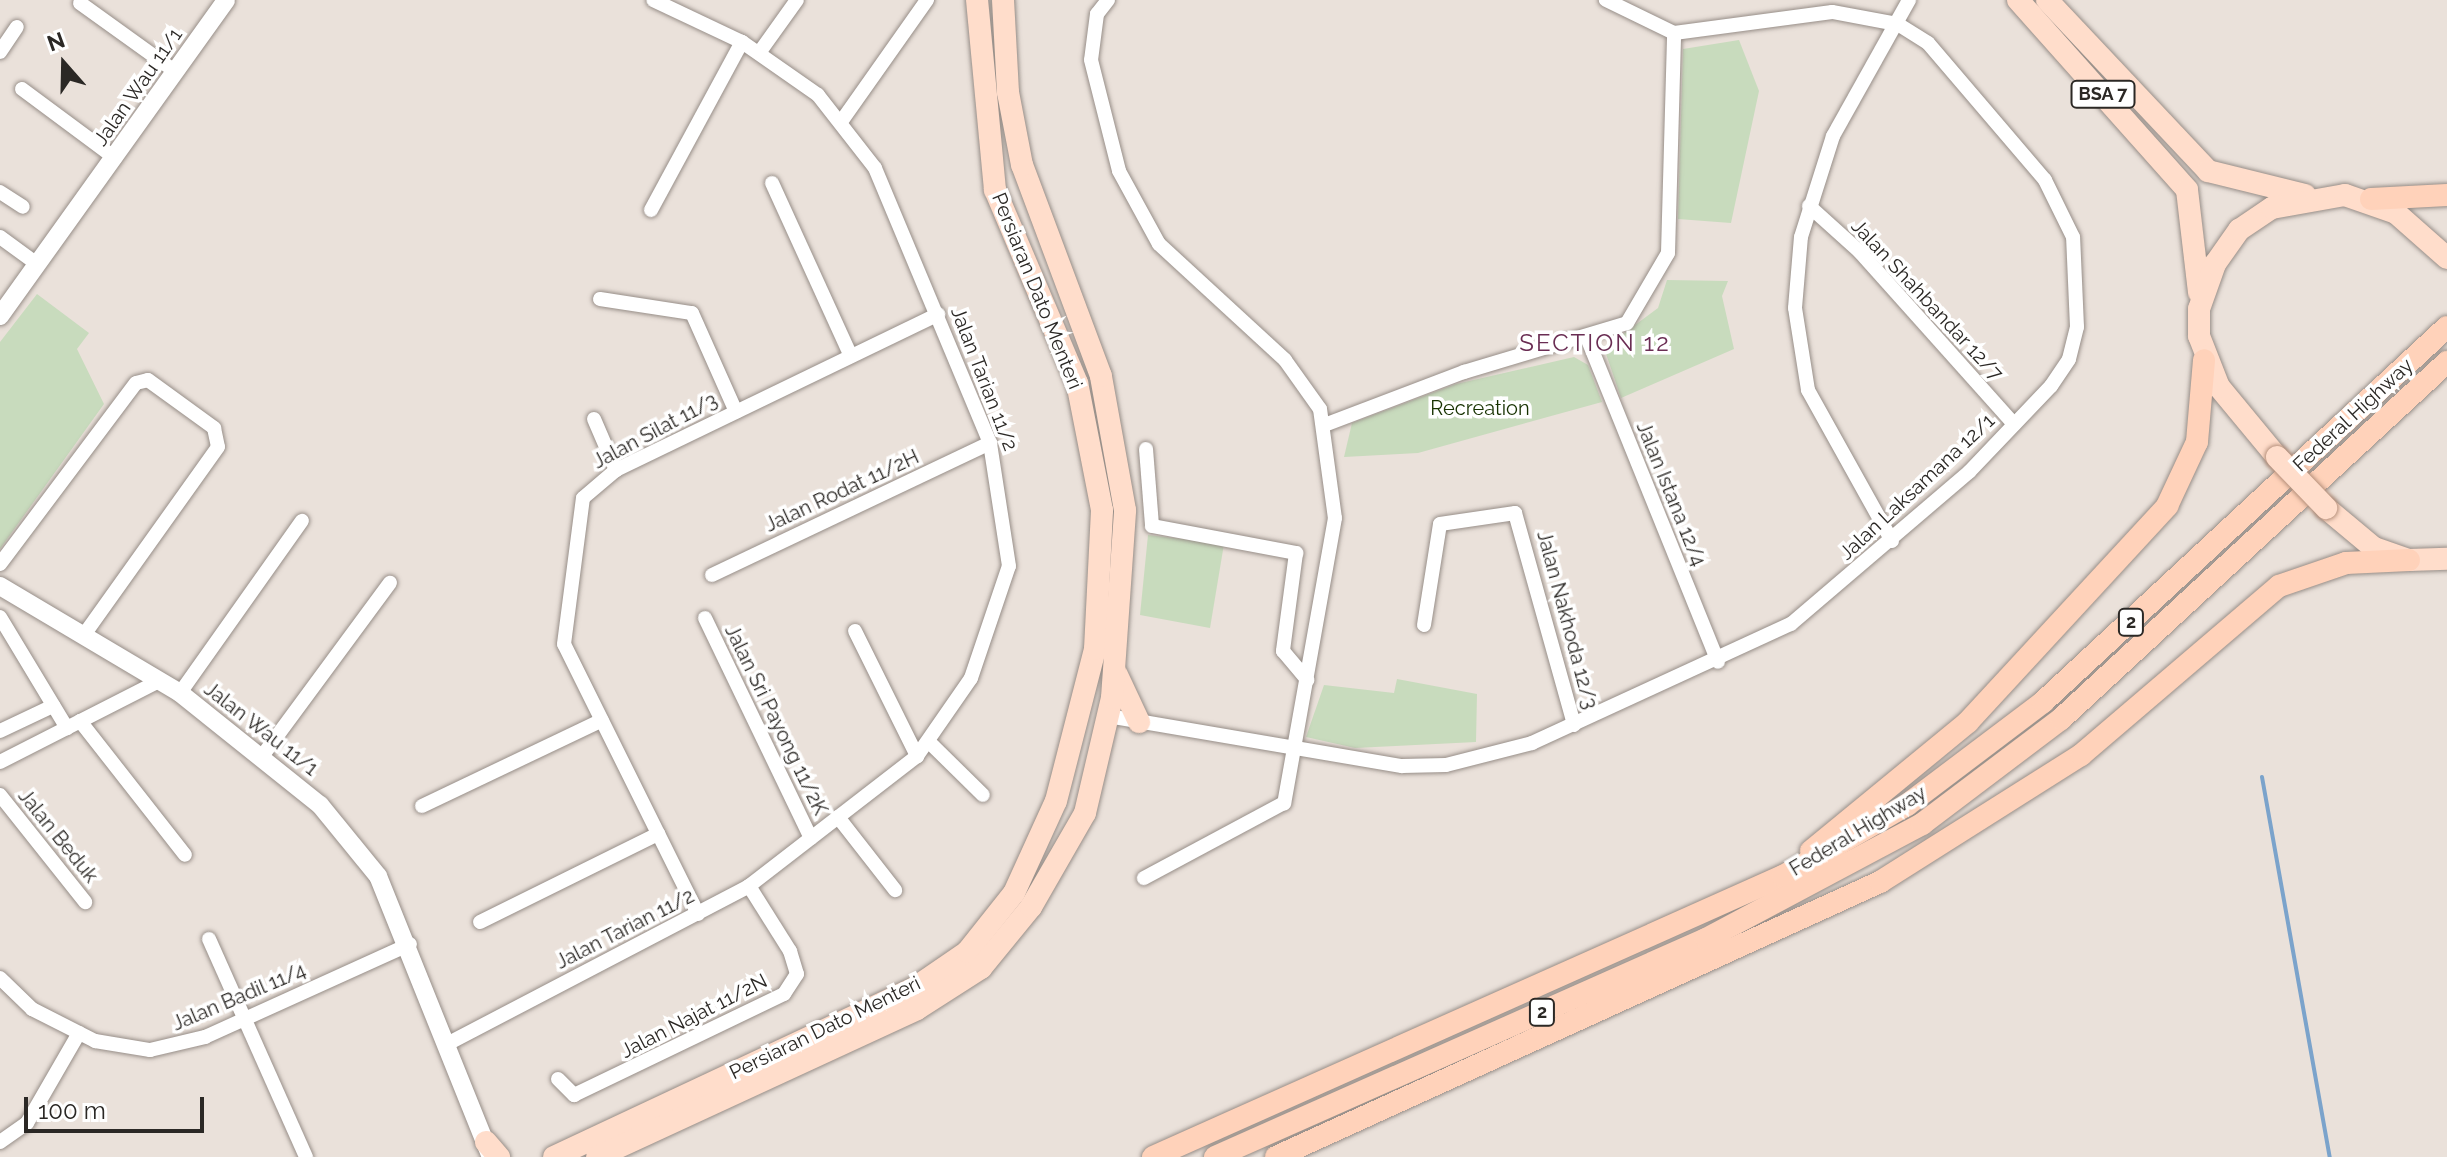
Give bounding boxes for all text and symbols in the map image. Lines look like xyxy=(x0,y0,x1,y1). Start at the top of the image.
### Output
street label: Jalan Wau 11/1 xyxy=(88,23,188,151)
north arrow xyxy=(24,24,104,104)
text: N xyxy=(43,26,68,57)
road number: BSA 7 xyxy=(2069,80,2137,108)
street label: Persiaran Dato Menteri xyxy=(987,189,1087,393)
street label: Jalan Shahbandar 12/7 xyxy=(1846,214,2008,386)
street label: Jalan Tarian 11/2 xyxy=(945,303,1023,455)
district label: SECTION 12 xyxy=(1519,329,1671,357)
street label: Federal Highway xyxy=(2288,353,2418,477)
street label: Jalan Silat 11/3 xyxy=(589,388,721,474)
park label: Recreation xyxy=(1430,396,1530,420)
street label: Jalan Laksamana 12/1 xyxy=(1834,409,2000,565)
street label: Jalan Istana 12/4 xyxy=(1631,418,1711,570)
street label: Jalan Rodat 11/2H xyxy=(761,445,923,537)
street label: Jalan Nakhoda 12/3 xyxy=(1532,528,1602,712)
road number: 2 xyxy=(2117,608,2145,636)
street label: Jalan Sri Payong 11/2K xyxy=(720,621,832,819)
street label: Jalan Wau 11/1 xyxy=(199,677,323,781)
street label: Federal Highway xyxy=(1785,781,1931,881)
street label: Jalan Beduk xyxy=(13,784,103,888)
street label: Jalan Tarian 11/2 xyxy=(552,884,698,974)
street label: Jalan Badil 11/4 xyxy=(168,958,310,1036)
street label: Jalan Najat 11/2N xyxy=(617,969,771,1063)
street label: Persiaran Dato Menteri xyxy=(726,971,924,1085)
road number: 2 xyxy=(1528,998,1556,1026)
scale bar xyxy=(28,1081,208,1131)
text: 100 m xyxy=(38,1096,106,1125)

